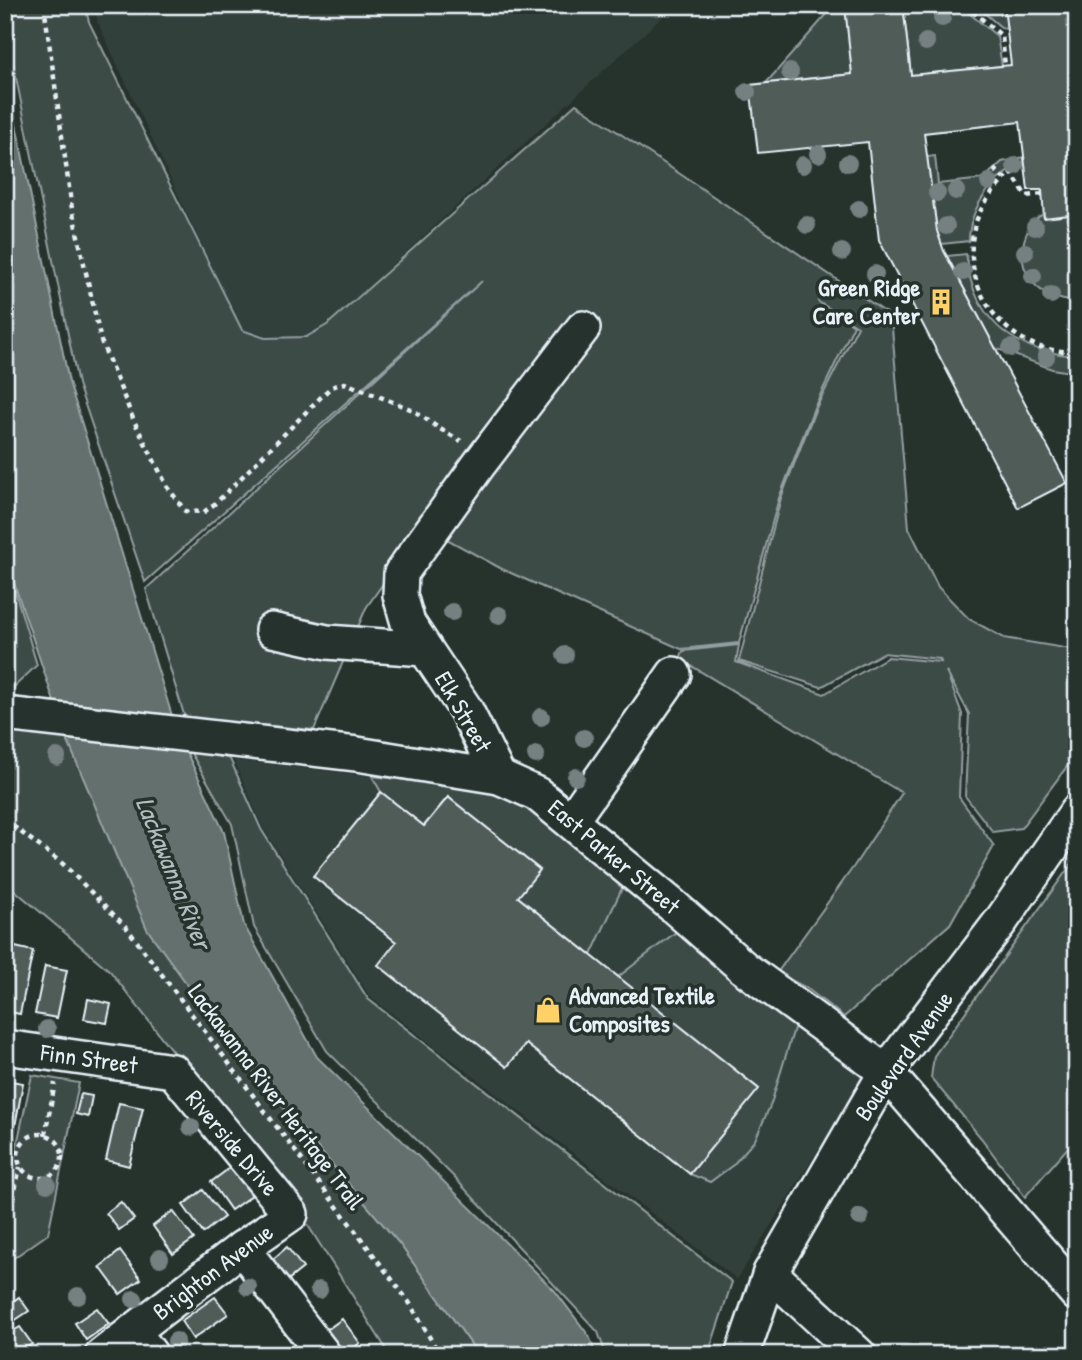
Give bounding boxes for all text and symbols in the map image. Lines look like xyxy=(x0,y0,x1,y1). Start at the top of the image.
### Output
place label: Green Ridge Care Center xyxy=(813,271,921,331)
building icon: Green Ridge Care Center xyxy=(926,287,956,317)
street label: Elk Street xyxy=(428,665,500,758)
street label: East Parker Street xyxy=(542,791,688,921)
water label: Lackawanna River xyxy=(128,792,222,957)
street label: Lackawanna River Heritage Trail xyxy=(181,977,373,1216)
place label: Advanced Textile Composites xyxy=(569,979,715,1040)
street label: Boulevard Avenue xyxy=(847,984,960,1127)
shop icon: Advanced Textile Composites xyxy=(533,995,563,1025)
street label: Finn Street xyxy=(38,1035,140,1081)
street label: Riverside Drive xyxy=(179,1083,287,1202)
street label: Brighton Avenue xyxy=(146,1215,279,1327)

